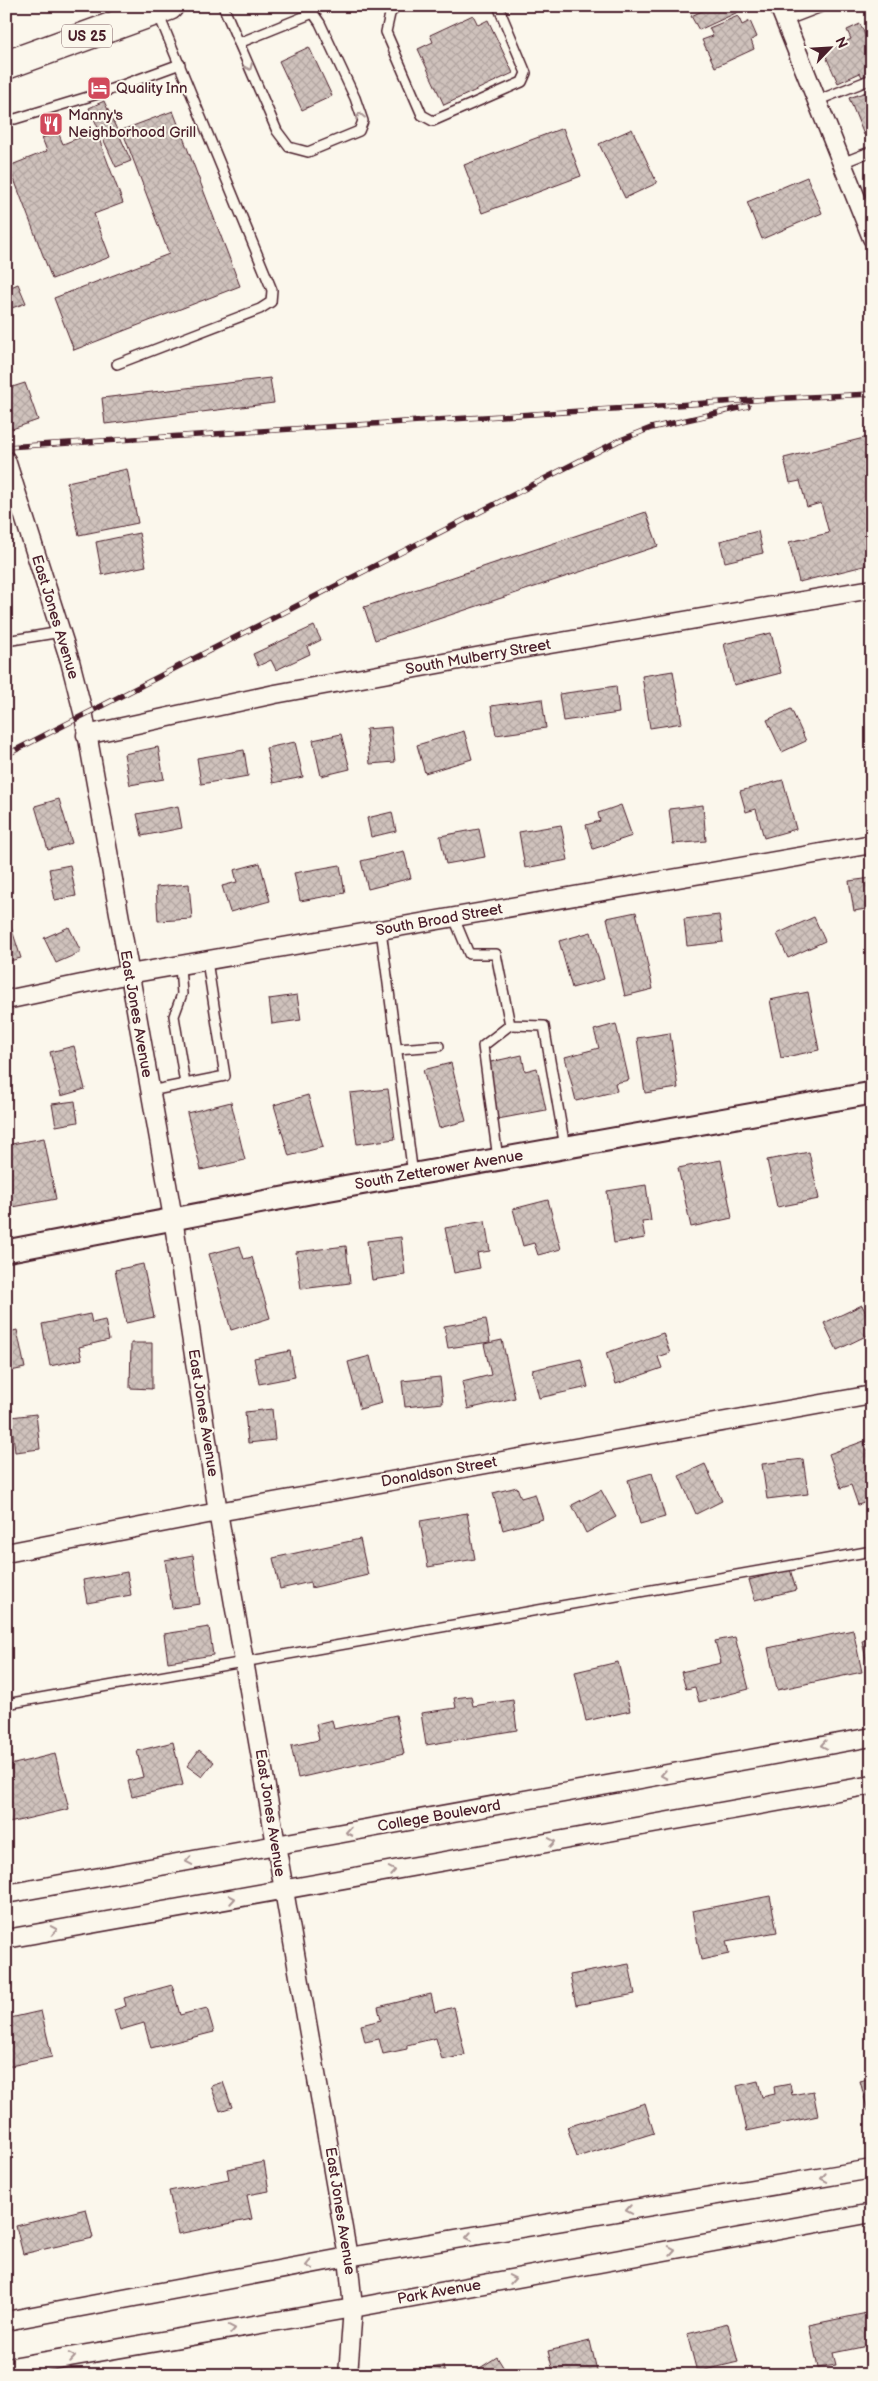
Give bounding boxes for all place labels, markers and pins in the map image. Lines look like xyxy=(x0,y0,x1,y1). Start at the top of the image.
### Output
hotel icon: Quality Inn xyxy=(86,75,112,101)
place label: Quality Inn xyxy=(116,79,187,98)
place label: Manny's Neighborhood Grill xyxy=(68,106,196,142)
restaurant icon: Manny's Neighborhood Grill xyxy=(38,111,64,137)

